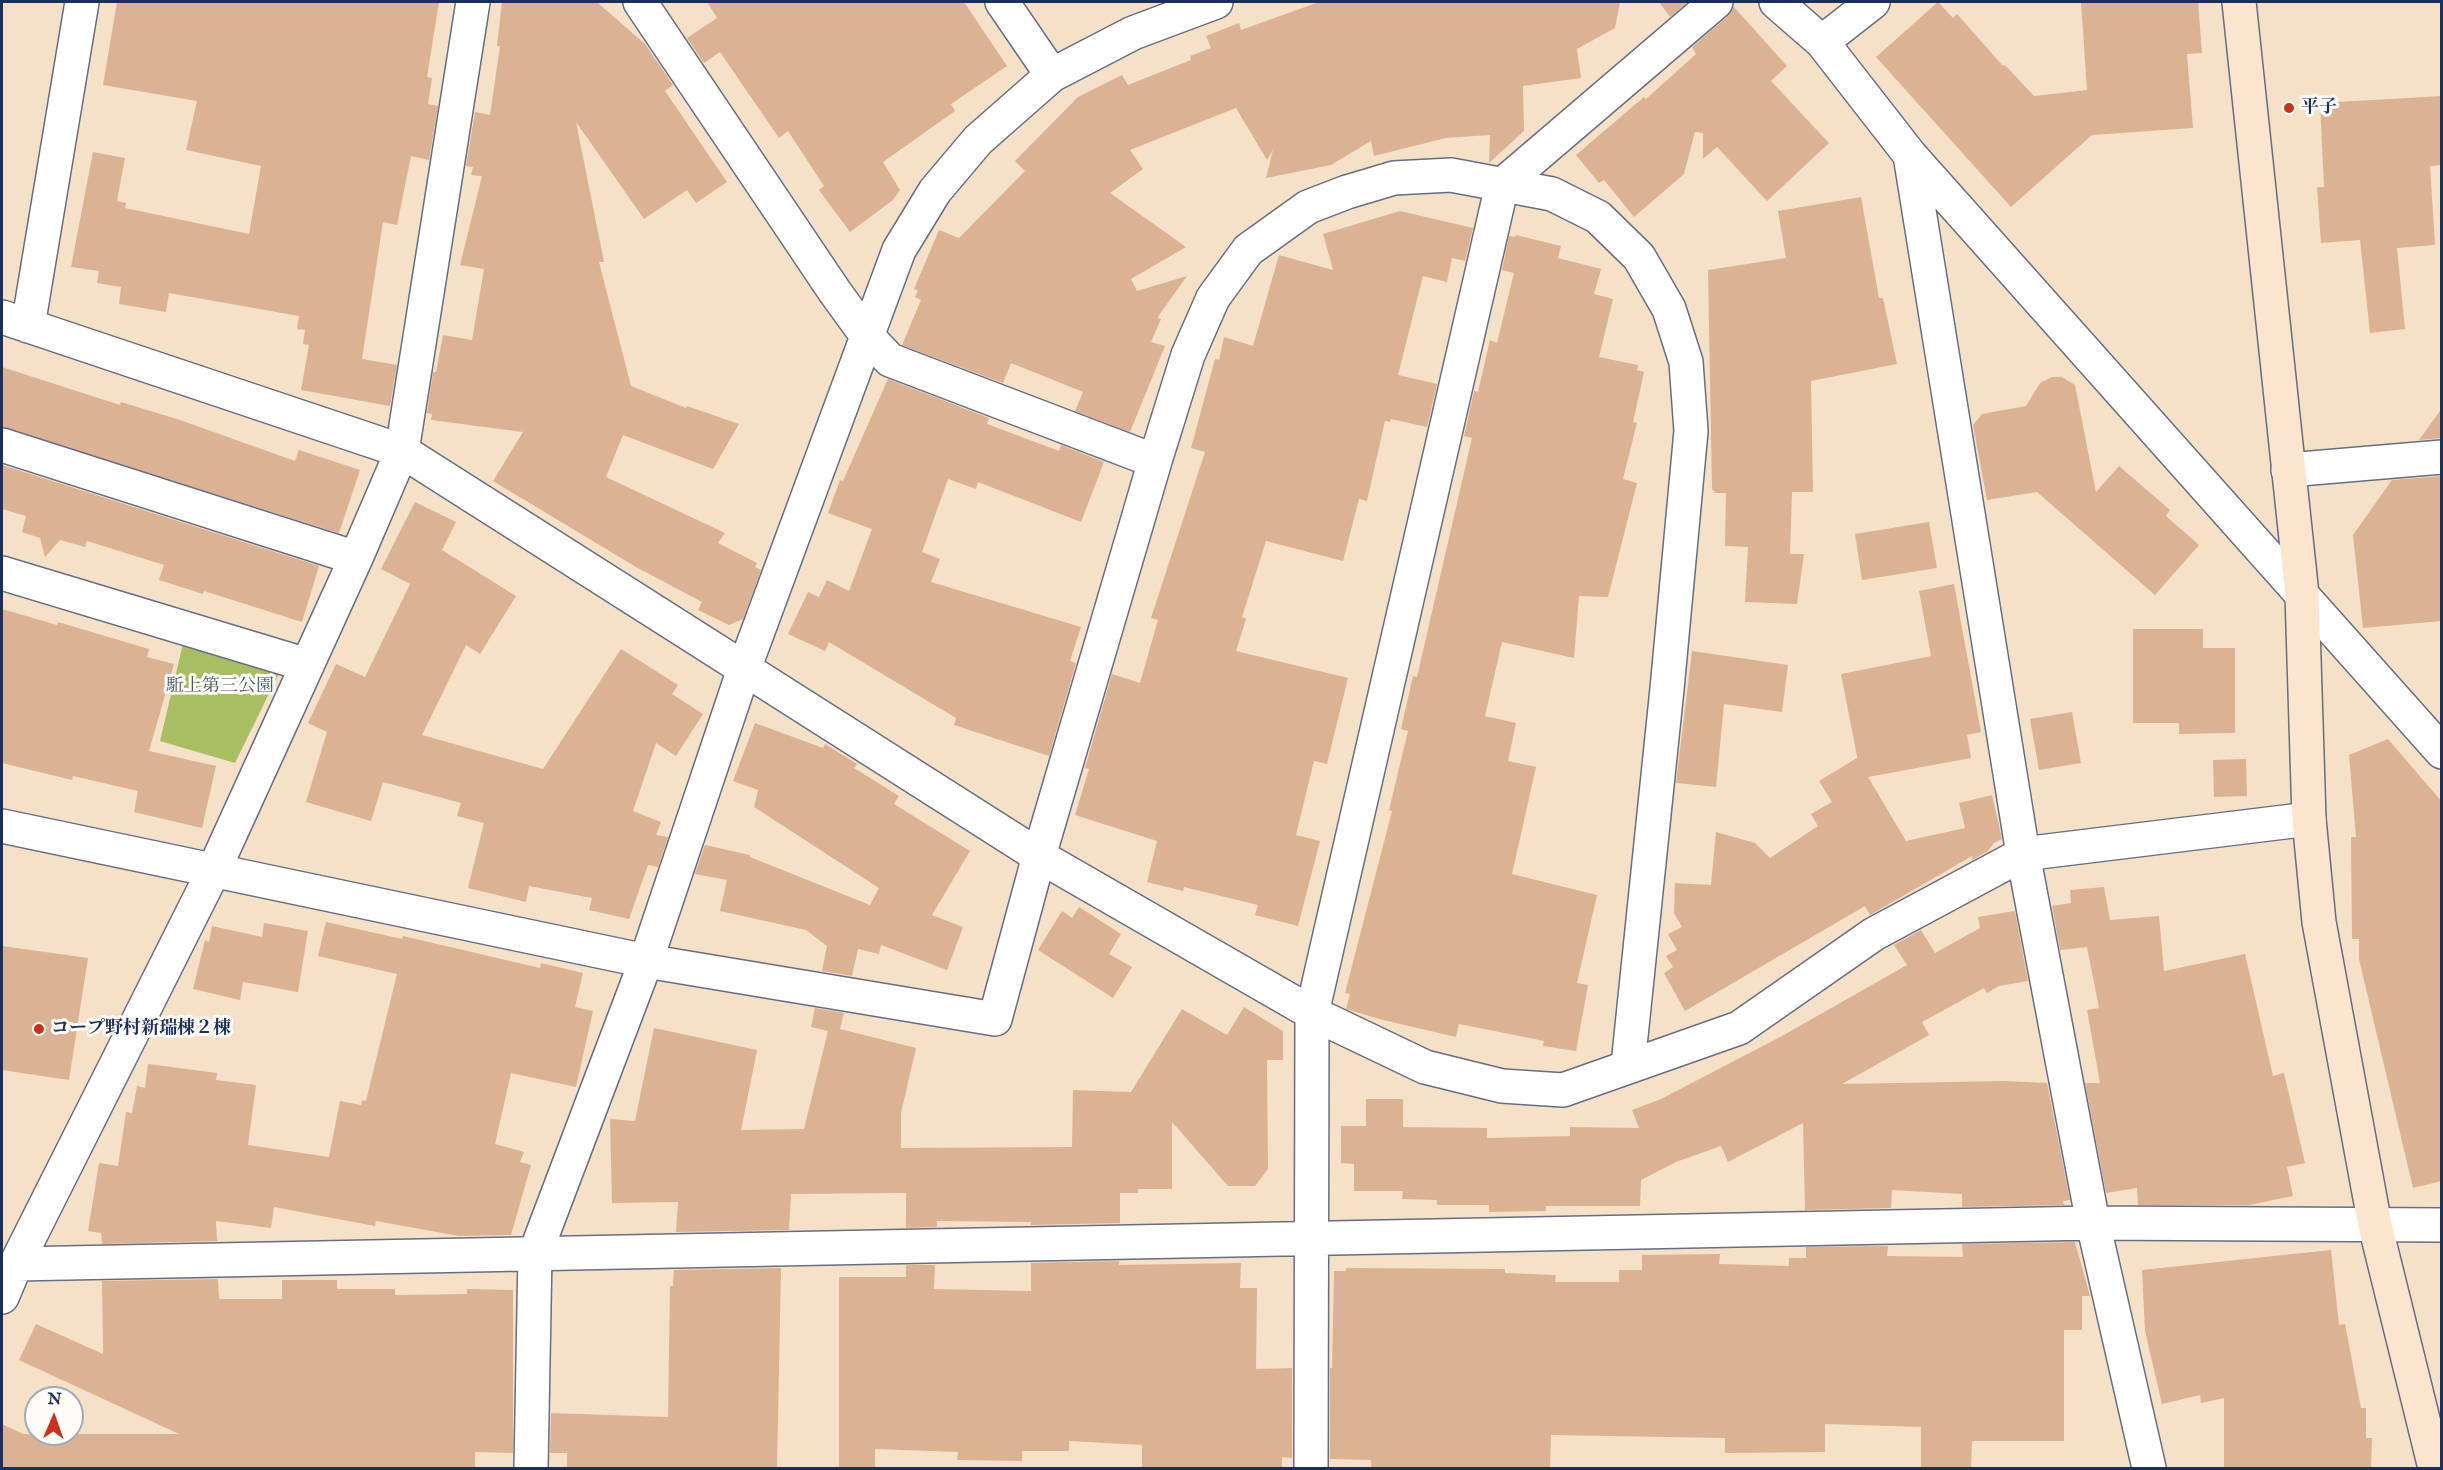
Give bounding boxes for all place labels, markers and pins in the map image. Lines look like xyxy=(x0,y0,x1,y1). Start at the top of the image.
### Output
place label: 平子 xyxy=(2301,97,2337,119)
marker: 平子 xyxy=(2282,101,2296,115)
place label: コープ野村新瑞棟２棟 xyxy=(51,1018,231,1040)
marker: コープ野村新瑞棟２棟 xyxy=(32,1022,46,1036)

